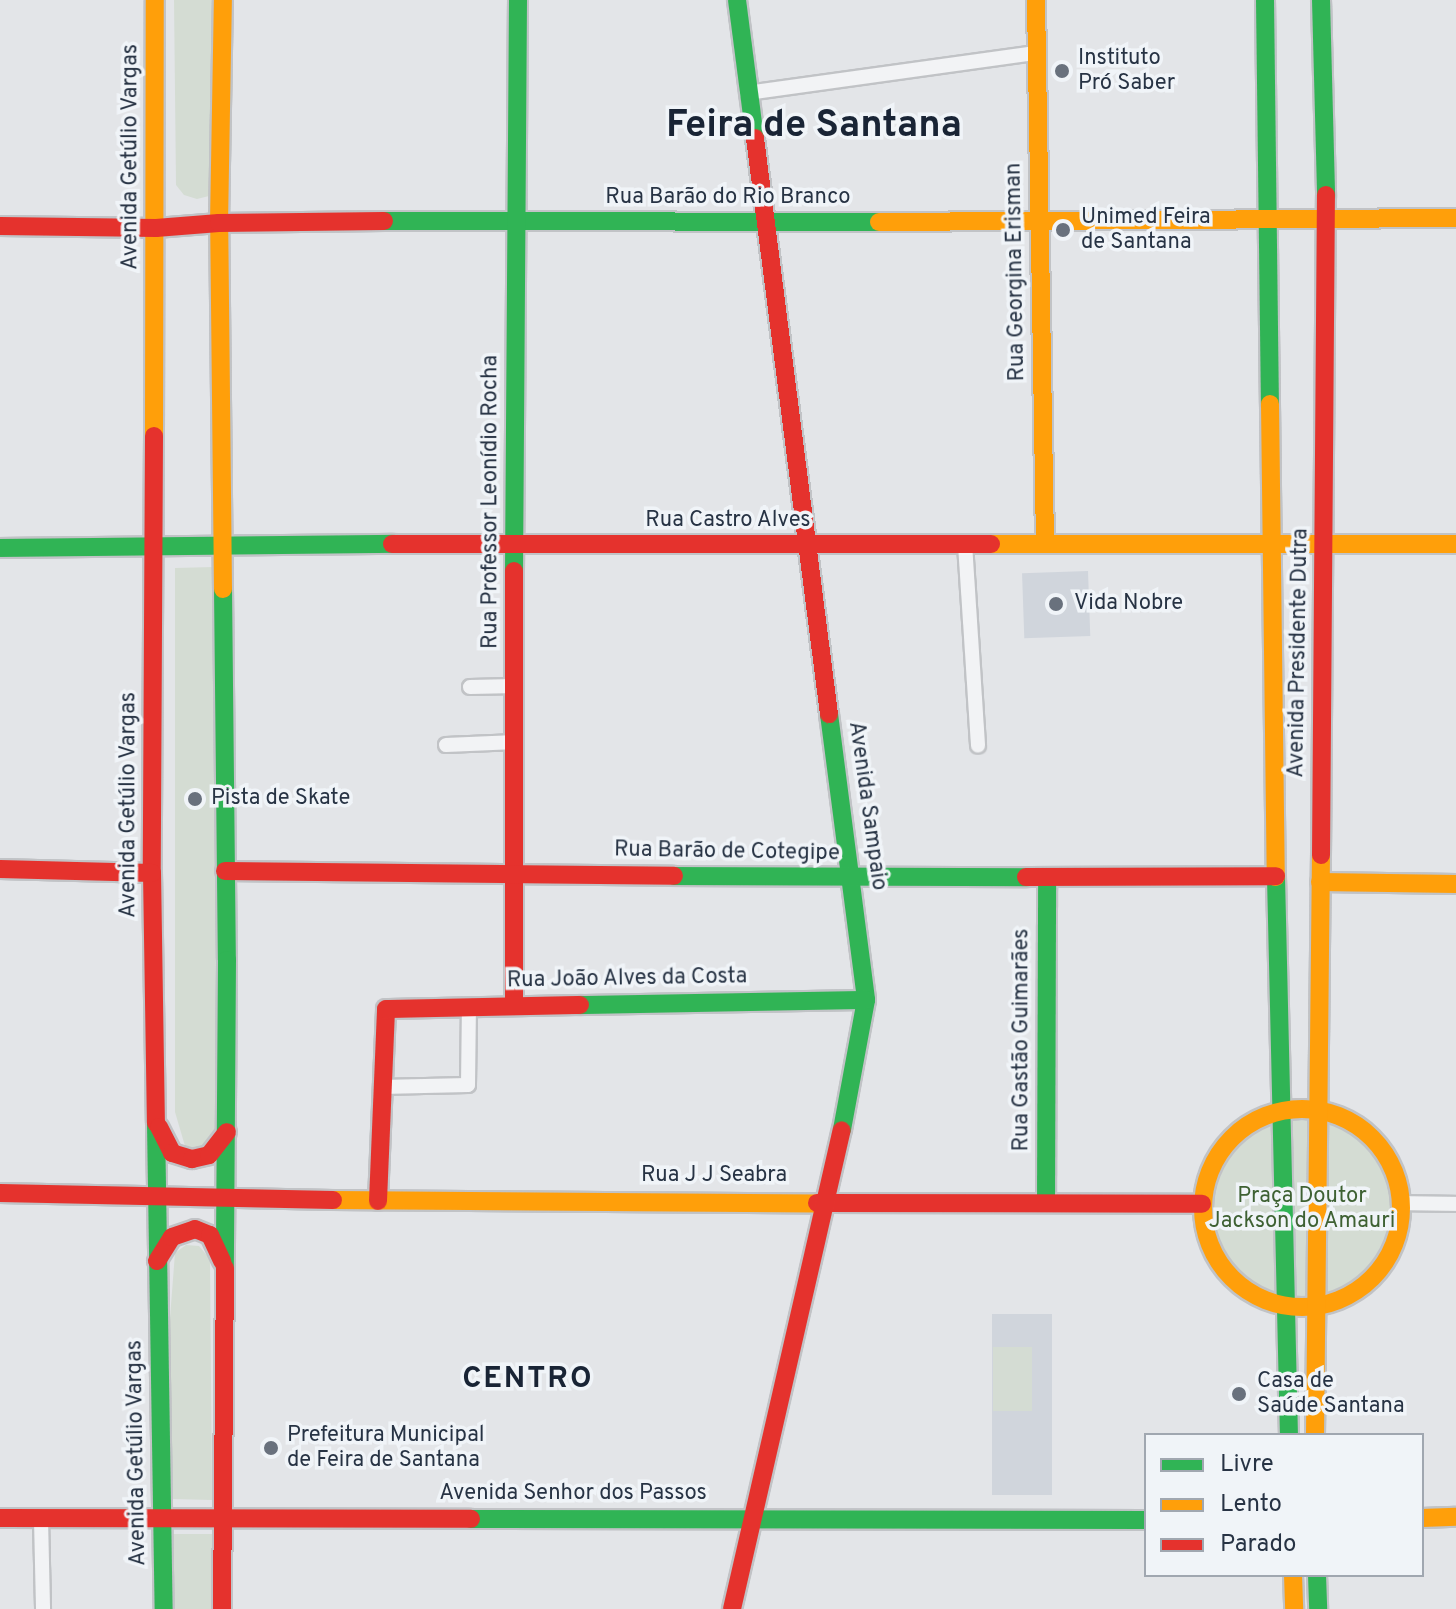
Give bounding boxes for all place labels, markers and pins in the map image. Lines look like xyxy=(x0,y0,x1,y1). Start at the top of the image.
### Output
place label: Instituto Pró Saber xyxy=(1078,45,1175,96)
marker: Instituto Pró Saber xyxy=(1053,62,1071,80)
place label: Unimed Feira de Santana xyxy=(1081,204,1211,256)
marker: Unimed Feira de Santana xyxy=(1052,219,1074,241)
place label: Vida Nobre xyxy=(1074,591,1183,617)
marker: Vida Nobre xyxy=(1045,593,1067,615)
place label: Pista de Skate xyxy=(211,786,350,812)
marker: Pista de Skate xyxy=(186,790,204,808)
place label: Casa de Saúde Santana xyxy=(1257,1368,1405,1420)
marker: Casa de Saúde Santana xyxy=(1228,1383,1250,1405)
place label: Prefeitura Municipal de Feira de Santana xyxy=(287,1422,484,1474)
marker: Prefeitura Municipal de Feira de Santana xyxy=(262,1439,280,1457)

